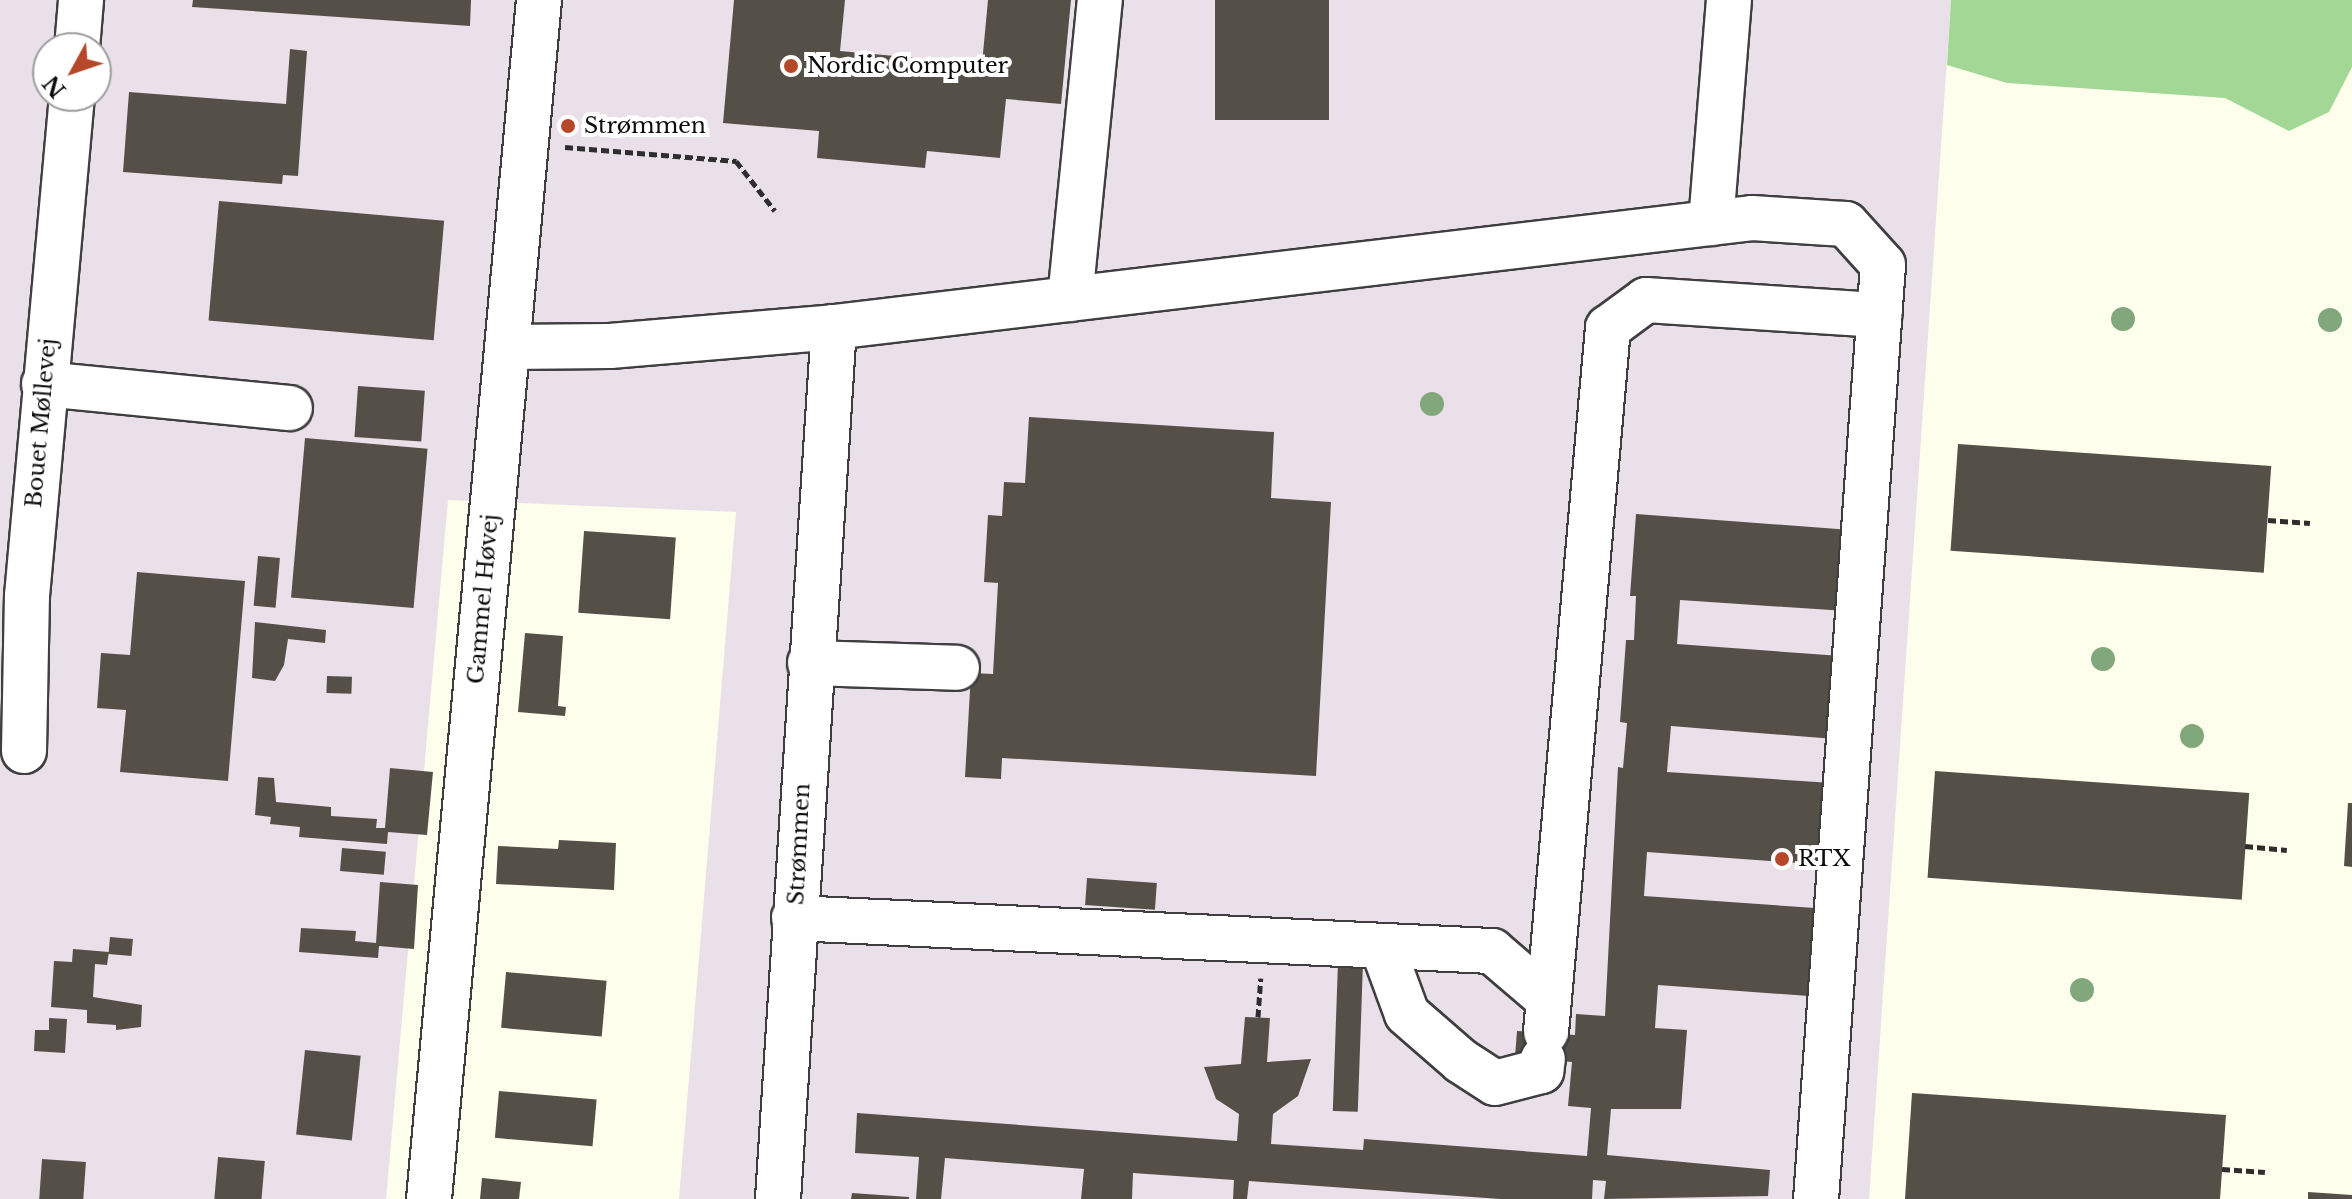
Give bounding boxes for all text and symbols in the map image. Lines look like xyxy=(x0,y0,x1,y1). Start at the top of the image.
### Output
north arrow xyxy=(32,32,112,112)
place label: Nordic Computer xyxy=(807,53,1008,79)
marker: Nordic Computer xyxy=(782,57,800,75)
text: N xyxy=(38,70,72,103)
place label: Strømmen xyxy=(584,113,706,139)
marker: Strømmen xyxy=(559,117,577,135)
street label: Bouet Møllevej xyxy=(20,337,62,509)
street label: Gammel Høvej xyxy=(462,513,504,685)
street label: Strømmen xyxy=(783,782,815,906)
place label: RTX xyxy=(1798,846,1850,872)
marker: RTX xyxy=(1773,850,1791,868)

